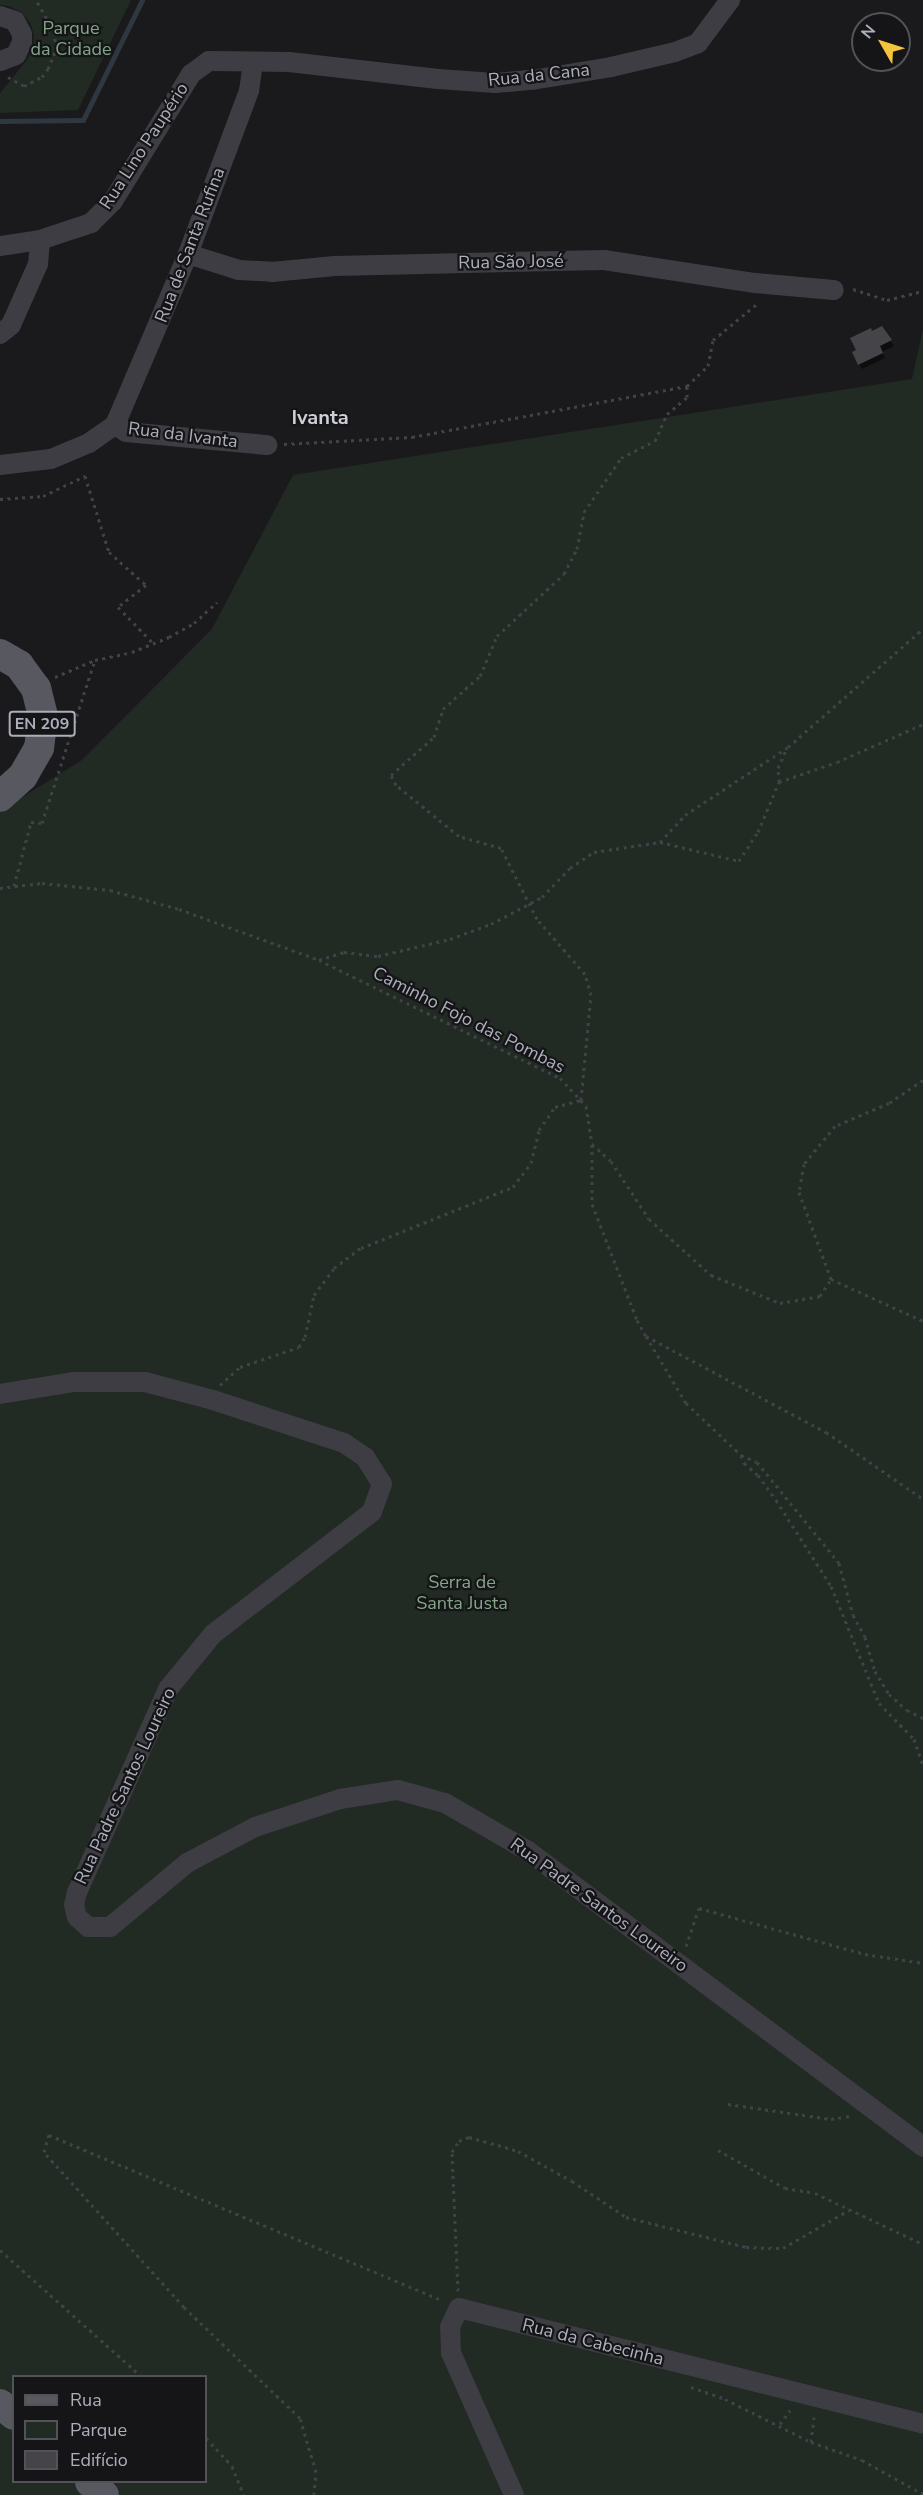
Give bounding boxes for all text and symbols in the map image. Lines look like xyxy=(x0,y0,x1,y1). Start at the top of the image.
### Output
north arrow xyxy=(851,12,911,72)
park label: Parque da Cidade xyxy=(30,18,112,60)
text: N xyxy=(856,20,881,44)
street label: Rua da Cana xyxy=(487,59,591,91)
street label: Rua Lino Paupério xyxy=(95,79,193,213)
street label: Rua de Santa Rufina xyxy=(150,164,230,326)
street label: Rua São José xyxy=(458,250,564,274)
district label: Ivanta xyxy=(291,405,349,429)
street label: Rua da Ivanta xyxy=(127,418,239,452)
road number: EN 209 xyxy=(8,711,76,737)
street label: Caminho Fojo das Pombas xyxy=(369,962,569,1078)
park label: Serra de Santa Justa xyxy=(416,1572,508,1614)
street label: Rua Padre Santos Loureiro xyxy=(70,1684,180,1888)
street label: Rua Padre Santos Loureiro xyxy=(506,1833,692,1977)
street label: Rua da Cabecinha xyxy=(520,2314,666,2370)
legend xyxy=(12,2375,207,2483)
text: Rua xyxy=(70,2388,102,2412)
text: Parque xyxy=(70,2418,127,2442)
text: Edifício xyxy=(70,2448,128,2472)

